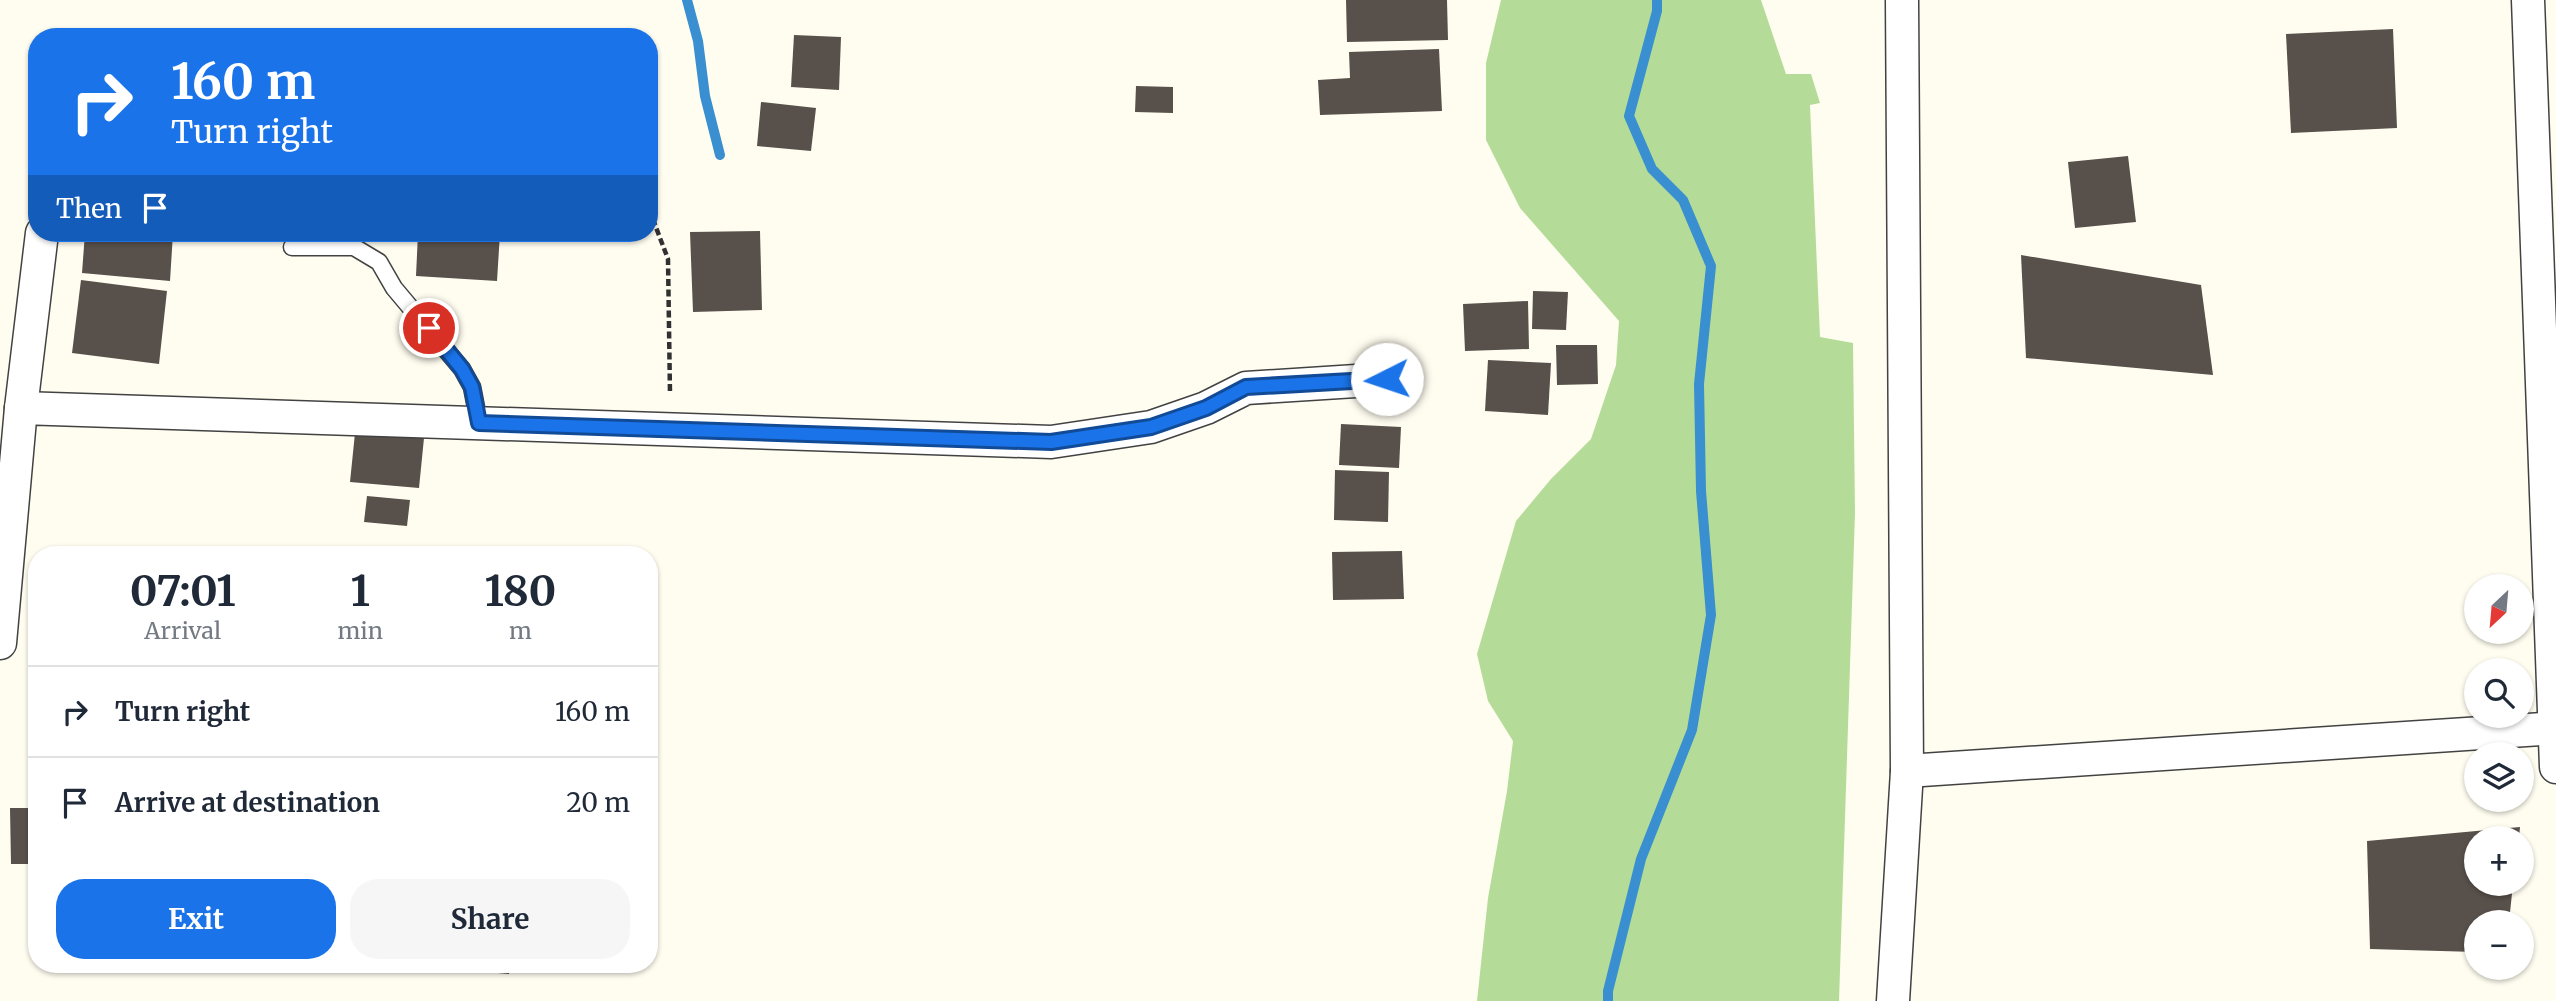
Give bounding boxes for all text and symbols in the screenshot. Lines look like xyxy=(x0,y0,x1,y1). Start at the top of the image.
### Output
text: 160 m xyxy=(171,51,315,112)
icon: right xyxy=(56,56,147,147)
text: Turn right xyxy=(171,112,333,152)
icon: arrive xyxy=(136,189,174,227)
text: Then xyxy=(56,192,122,225)
pin xyxy=(399,298,459,358)
icon: arrive xyxy=(410,309,448,347)
position arrow xyxy=(1350,342,1424,416)
text: 07:01 xyxy=(130,565,236,617)
text: 1 xyxy=(350,565,370,617)
text: 180 xyxy=(485,565,556,617)
north arrow xyxy=(2464,574,2534,644)
map controls xyxy=(2464,574,2534,980)
text: Arrival xyxy=(144,616,221,645)
text: min xyxy=(337,616,383,645)
text: m xyxy=(509,616,532,645)
button: search xyxy=(2464,658,2534,728)
icon: right xyxy=(56,693,94,731)
text: Turn right xyxy=(115,695,250,728)
text: 160 m xyxy=(555,695,630,728)
button: layers xyxy=(2464,742,2534,812)
icon: arrive xyxy=(56,784,94,822)
text: Arrive at destination xyxy=(115,786,380,819)
text: 20 m xyxy=(566,786,630,819)
button: + xyxy=(2464,826,2534,896)
button: Exit xyxy=(56,879,336,959)
button: Share xyxy=(350,879,630,959)
button: − xyxy=(2464,910,2534,980)

